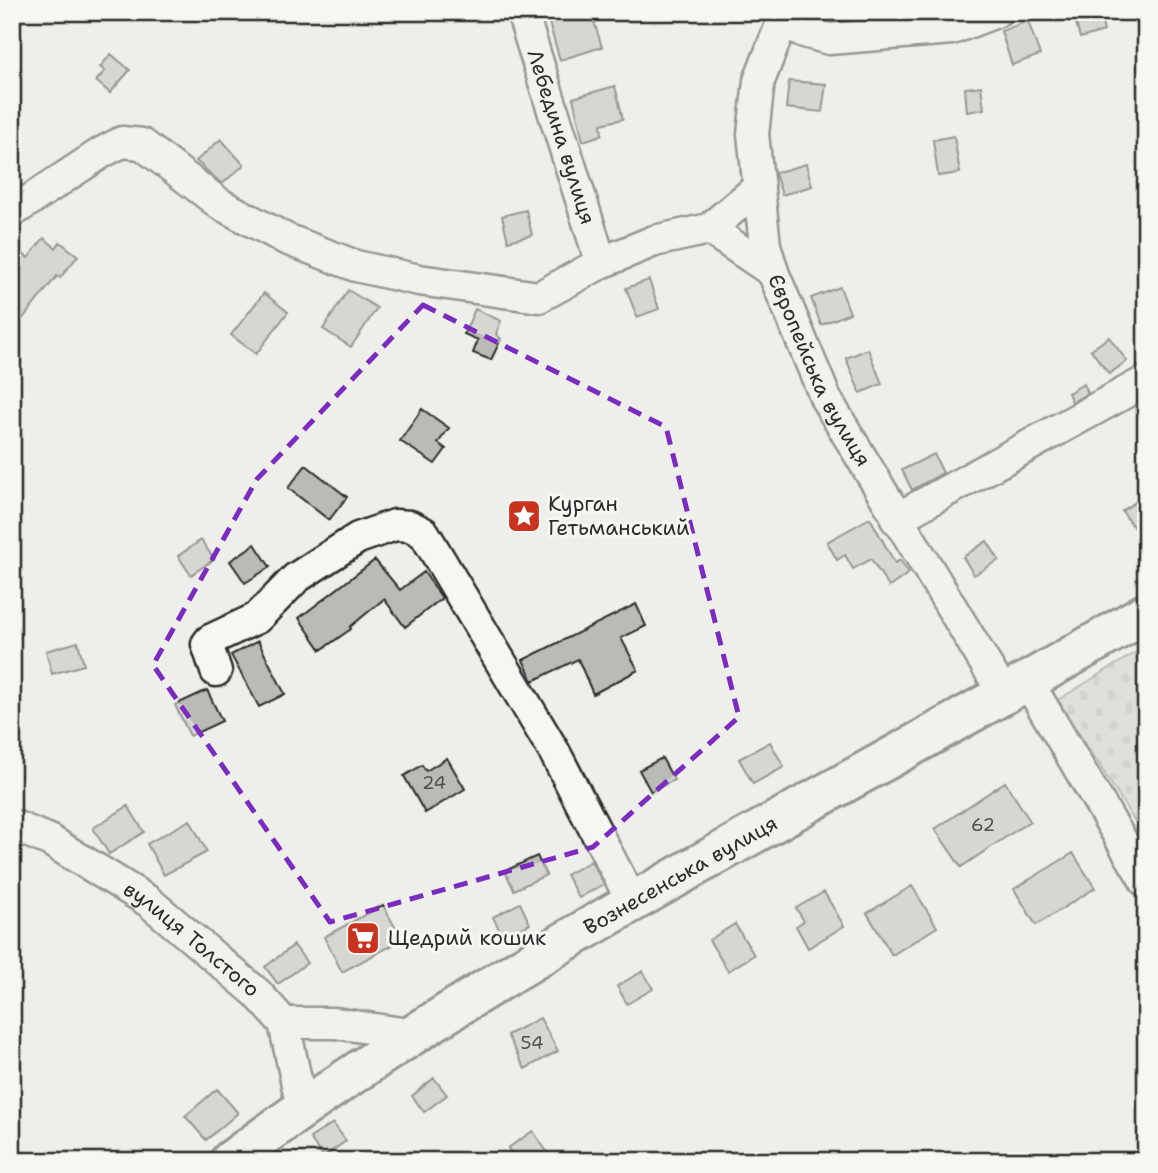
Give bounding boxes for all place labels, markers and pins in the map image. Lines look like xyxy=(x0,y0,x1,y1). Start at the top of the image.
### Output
place label: Курган Гетьманський xyxy=(548,490,690,542)
place icon: Курган Гетьманський xyxy=(505,497,543,535)
supermarket icon: Щедрий кошик xyxy=(344,919,382,957)
place label: Щедрий кошик xyxy=(388,924,546,952)

